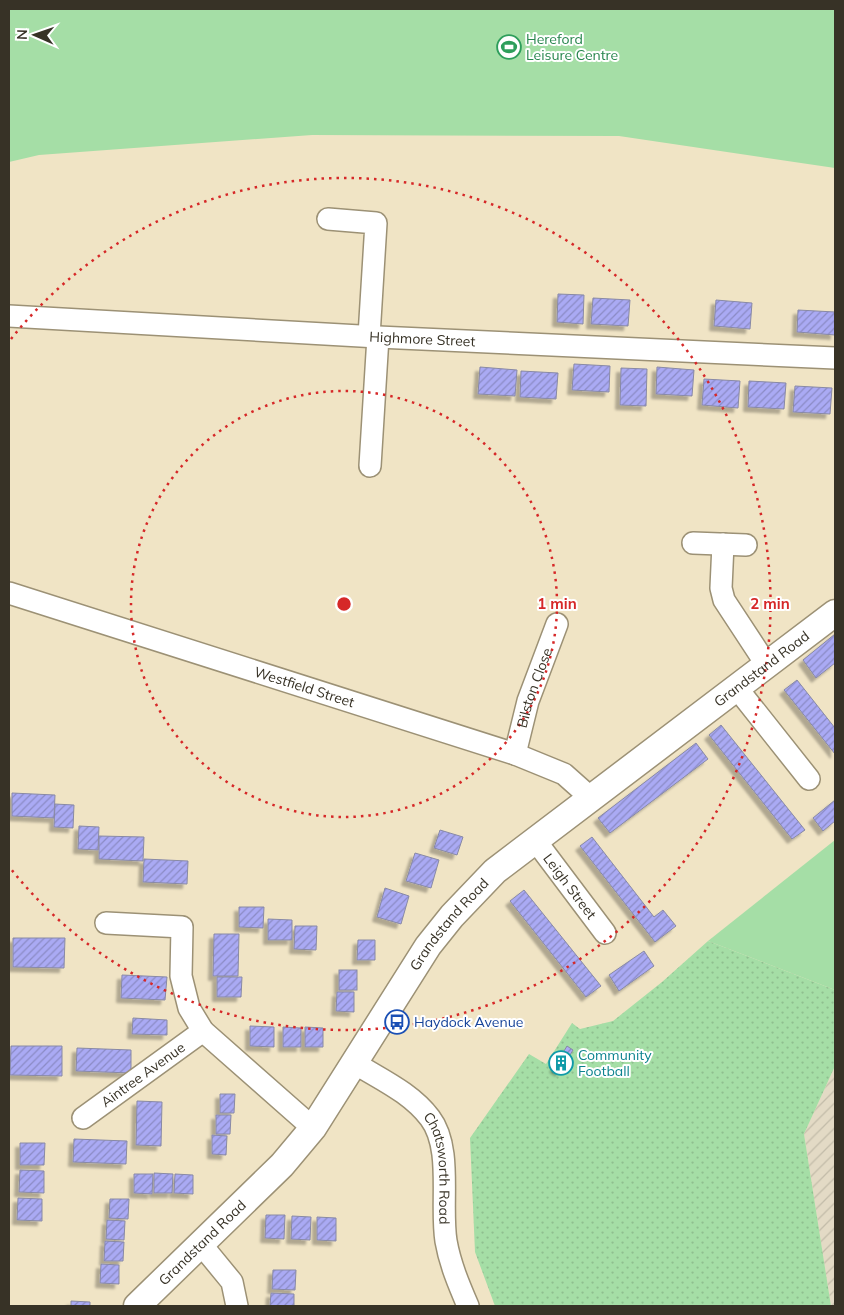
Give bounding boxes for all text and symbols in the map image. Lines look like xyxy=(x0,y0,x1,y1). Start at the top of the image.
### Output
north arrow xyxy=(10,10,60,60)
text: N xyxy=(13,29,31,40)
place label: Hereford Leisure Centre xyxy=(526,30,618,64)
sports icon: Hereford Leisure Centre xyxy=(496,34,522,60)
street label: Highmore Street xyxy=(369,328,476,350)
text: 1 min xyxy=(537,594,577,613)
text: 2 min xyxy=(750,594,790,613)
centre of rings xyxy=(335,595,353,613)
street label: Grandstand Road xyxy=(710,627,813,711)
street label: Bilston Close xyxy=(513,645,556,730)
street label: Westfield Street xyxy=(252,663,357,711)
street label: Leigh Street xyxy=(539,850,600,923)
street label: Grandstand Road xyxy=(406,874,493,974)
bus stop icon: Haydock Avenue xyxy=(384,1009,410,1035)
place label: Haydock Avenue xyxy=(414,1013,523,1031)
street label: Aintree Avenue xyxy=(97,1038,188,1111)
place label: Community Football xyxy=(578,1046,652,1080)
building icon: Community Football xyxy=(548,1050,574,1076)
street label: Chatsworth Road xyxy=(420,1108,453,1225)
street label: Grandstand Road xyxy=(155,1196,250,1289)

